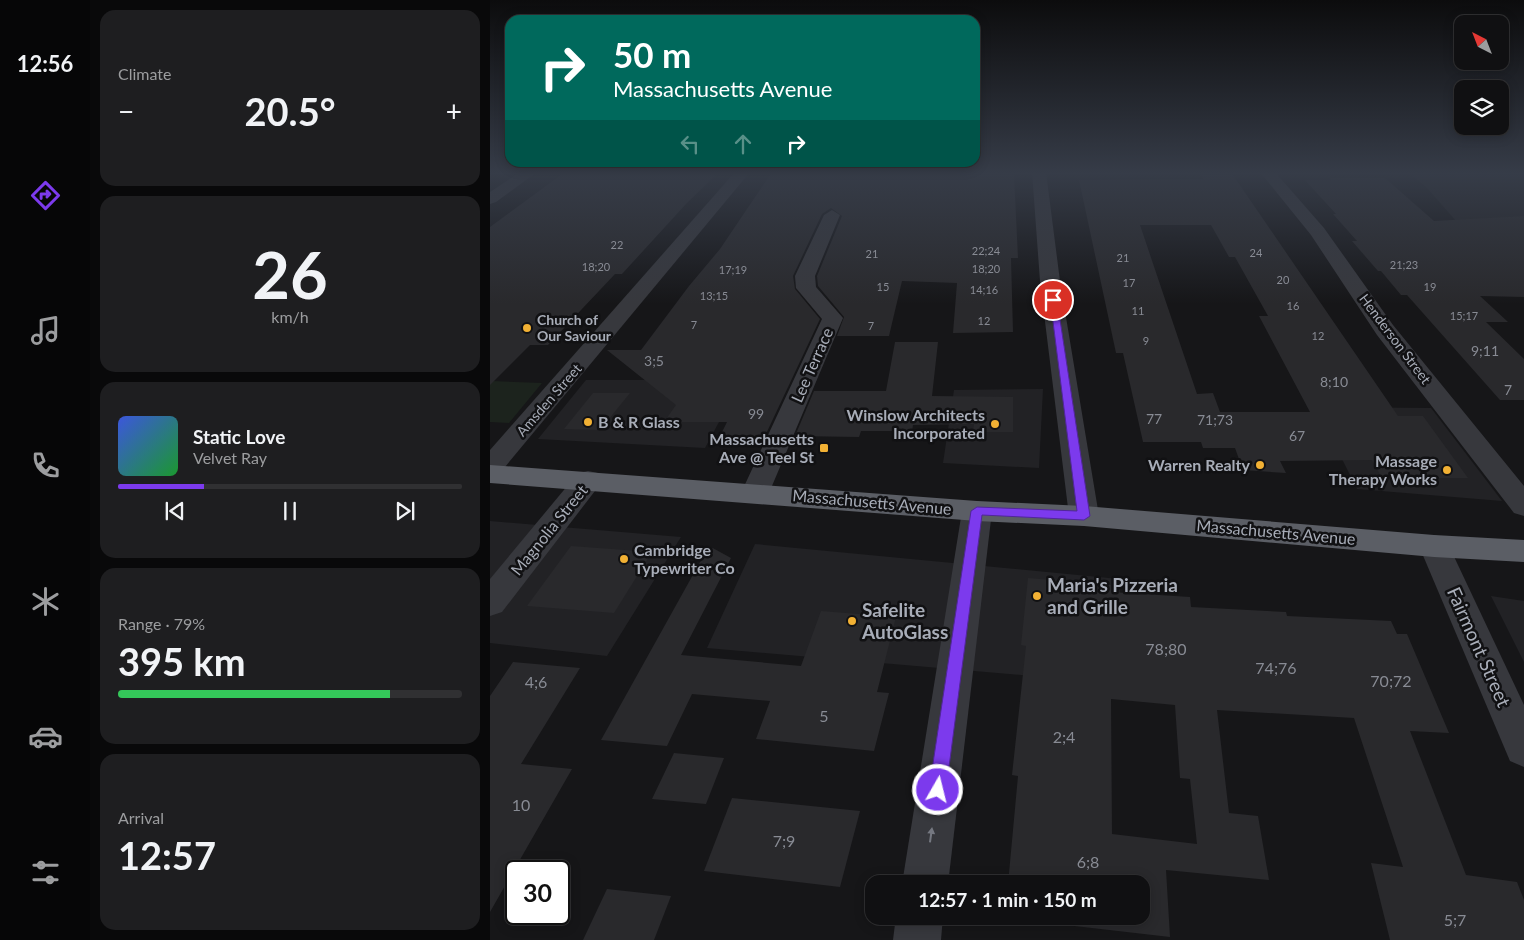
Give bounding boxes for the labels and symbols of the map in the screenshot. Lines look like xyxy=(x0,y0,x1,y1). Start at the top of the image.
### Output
north arrow xyxy=(1454,15,1509,70)
house number: 22 xyxy=(611,238,623,251)
house number: 22;24 xyxy=(972,244,1001,257)
house number: 24 xyxy=(1250,246,1263,259)
house number: 21 xyxy=(866,247,878,260)
house number: 21 xyxy=(1117,251,1129,264)
house number: 21;23 xyxy=(1390,258,1418,271)
house number: 18;20 xyxy=(582,260,611,273)
house number: 18;20 xyxy=(972,262,1001,275)
house number: 17;19 xyxy=(719,263,747,276)
house number: 20 xyxy=(1277,273,1290,286)
house number: 17 xyxy=(1123,276,1135,289)
pin xyxy=(1032,279,1074,321)
house number: 15 xyxy=(877,280,889,293)
house number: 19 xyxy=(1424,280,1436,293)
house number: 14;16 xyxy=(970,283,998,296)
house number: 13;15 xyxy=(700,289,728,302)
street label: Henderson Street xyxy=(1356,290,1435,387)
house number: 16 xyxy=(1287,299,1299,312)
house number: 11 xyxy=(1132,304,1144,317)
house number: 15;17 xyxy=(1450,309,1478,322)
place label: Church of Our Saviour xyxy=(537,311,612,344)
house number: 12 xyxy=(978,314,990,327)
house number: 7 xyxy=(691,318,697,331)
house number: 7 xyxy=(868,319,874,332)
marker: Church of Our Saviour xyxy=(521,322,533,334)
street label: Lee Terrace xyxy=(787,325,836,405)
house number: 12 xyxy=(1312,329,1324,342)
house number: 9 xyxy=(1143,334,1149,347)
house number: 9;11 xyxy=(1471,342,1499,359)
house number: 3;5 xyxy=(644,352,664,369)
street label: Amsden Street xyxy=(513,360,585,439)
house number: 8;10 xyxy=(1320,373,1348,390)
house number: 7 xyxy=(1504,381,1512,398)
house number: 99 xyxy=(748,405,764,422)
place label: Winslow Architects Incorporated xyxy=(846,405,985,442)
house number: 77 xyxy=(1146,410,1162,427)
house number: 71;73 xyxy=(1197,411,1233,428)
place label: B & R Glass xyxy=(598,412,680,431)
marker: B & R Glass xyxy=(582,416,594,428)
marker: Winslow Architects Incorporated xyxy=(989,418,1001,430)
house number: 67 xyxy=(1289,427,1305,444)
place label: Massachusetts Ave @ Teel St xyxy=(709,429,814,466)
marker: Massachusetts Ave @ Teel St xyxy=(818,442,830,454)
place label: Massage Therapy Works xyxy=(1329,451,1437,488)
place label: Warren Realty xyxy=(1148,455,1251,474)
marker: Warren Realty xyxy=(1254,459,1266,471)
marker: Massage Therapy Works xyxy=(1441,464,1453,476)
street label: Magnolia Street xyxy=(506,480,591,579)
street label: Massachusetts Avenue xyxy=(792,485,952,518)
street label: Massachusetts Avenue xyxy=(1196,515,1356,548)
place label: Cambridge Typewriter Co xyxy=(634,540,735,577)
marker: Cambridge Typewriter Co xyxy=(618,553,630,565)
place label: Maria's Pizzeria and Grille xyxy=(1047,573,1178,618)
street label: Fairmont Street xyxy=(1443,583,1516,711)
marker: Maria's Pizzeria and Grille xyxy=(1031,590,1043,602)
place label: Safelite AutoGlass xyxy=(861,598,948,643)
marker: Safelite AutoGlass xyxy=(846,615,858,627)
house number: 78;80 xyxy=(1145,639,1187,658)
house number: 74;76 xyxy=(1255,658,1297,677)
house number: 70;72 xyxy=(1370,671,1412,690)
house number: 4;6 xyxy=(525,672,547,691)
house number: 5 xyxy=(819,706,829,725)
house number: 2;4 xyxy=(1053,727,1075,746)
position arrow xyxy=(911,763,963,815)
house number: 10 xyxy=(512,795,530,814)
one-way arrow xyxy=(928,827,936,843)
house number: 7;9 xyxy=(773,831,795,850)
house number: 6;8 xyxy=(1077,852,1099,871)
speed limit sign: 30 xyxy=(505,860,570,925)
house number: 5;7 xyxy=(1444,910,1466,929)

